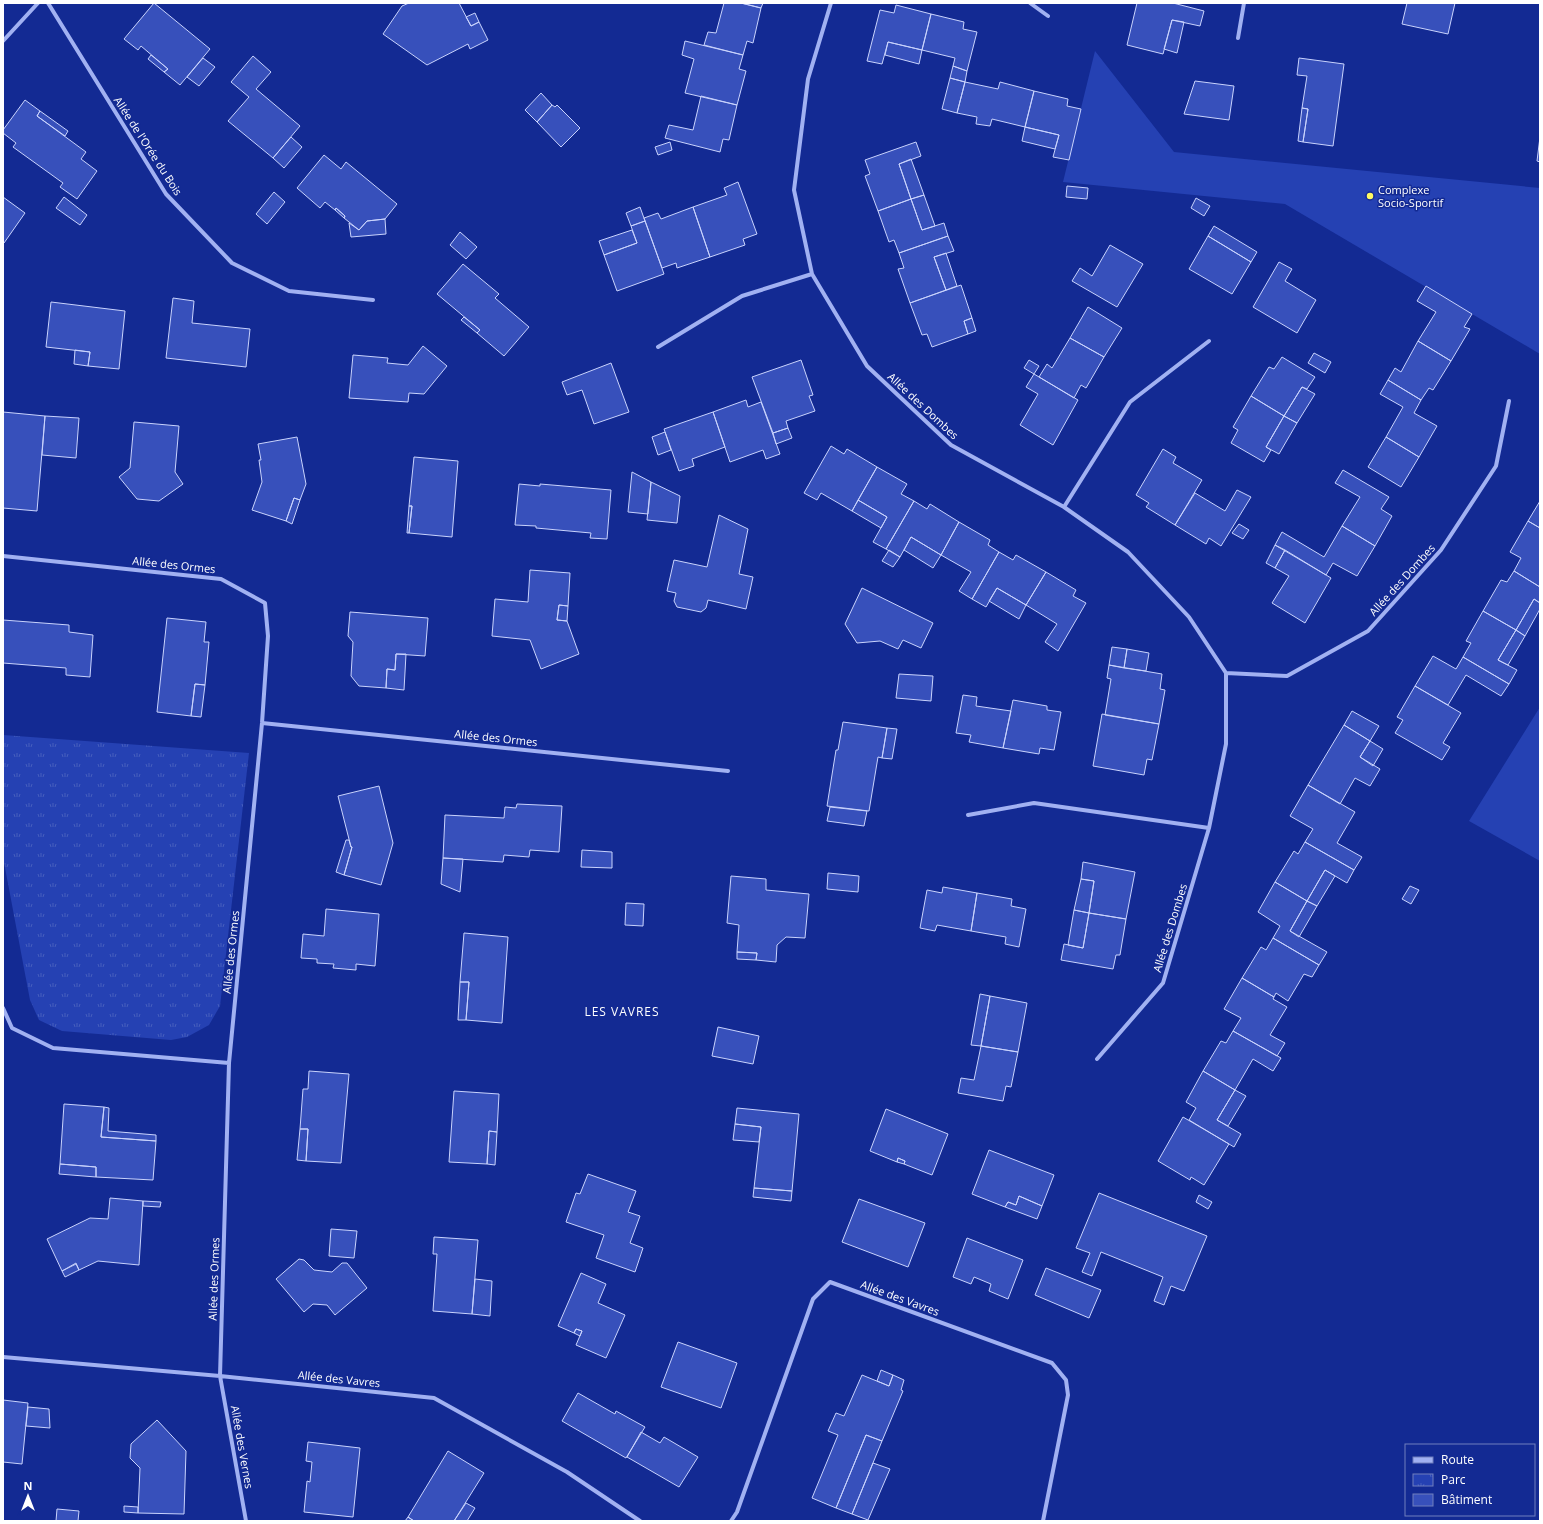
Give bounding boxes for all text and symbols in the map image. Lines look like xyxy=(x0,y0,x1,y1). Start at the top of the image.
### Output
street label: Allée de l'Orée du Bois xyxy=(111,93,186,198)
place label: Complexe Socio-Sportif xyxy=(1378,182,1444,210)
marker: Complexe Socio-Sportif xyxy=(1365,191,1375,201)
street label: Allée des Dombes xyxy=(885,369,962,442)
street label: Allée des Dombes xyxy=(1365,541,1438,619)
street label: Allée des Ormes xyxy=(132,553,216,576)
street label: Allée des Ormes xyxy=(454,726,538,749)
street label: Allée des Dombes xyxy=(1149,882,1190,974)
street label: Allée des Ormes xyxy=(219,910,242,994)
district label: LES VAVRES xyxy=(584,1003,660,1020)
street label: Allée des Ormes xyxy=(205,1237,222,1321)
street label: Allée des Vavres xyxy=(859,1276,942,1319)
street label: Allée des Vavres xyxy=(297,1367,381,1390)
street label: Allée des Vernes xyxy=(228,1404,257,1490)
legend xyxy=(1405,1444,1535,1516)
text: Route xyxy=(1441,1451,1474,1468)
text: Parc xyxy=(1441,1471,1466,1488)
north arrow xyxy=(8,1476,48,1516)
text: N xyxy=(24,1478,32,1493)
text: Bâtiment xyxy=(1441,1491,1492,1508)

